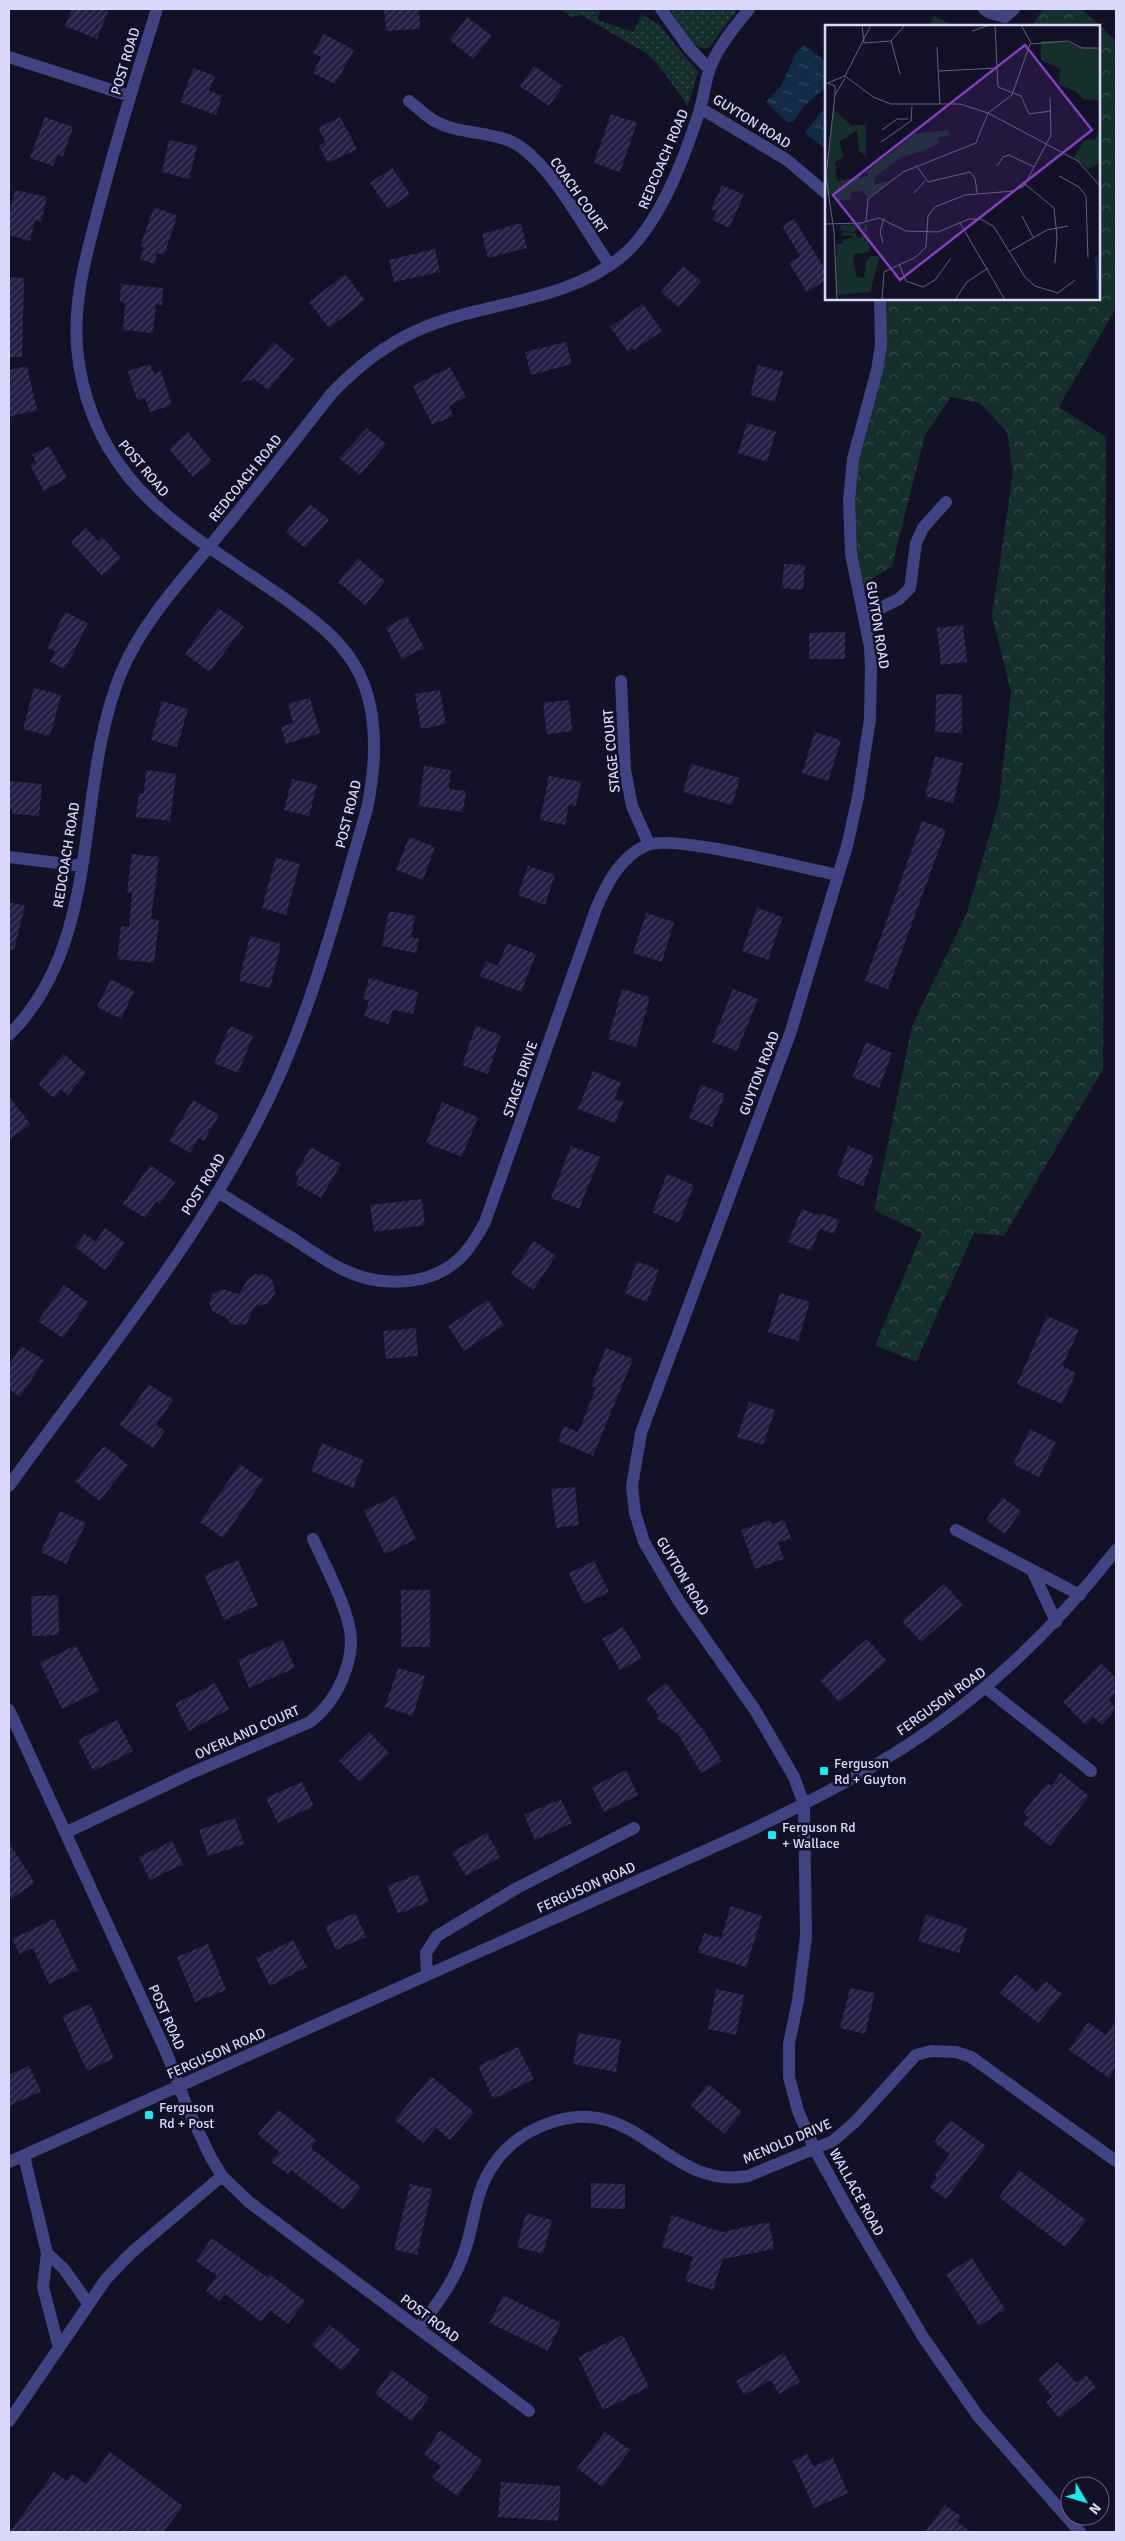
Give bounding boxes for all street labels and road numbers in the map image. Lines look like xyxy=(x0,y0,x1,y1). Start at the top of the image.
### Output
street label: POST ROAD xyxy=(107,25,144,97)
street label: GUYTON ROAD xyxy=(710,91,794,152)
street label: REDCOACH ROAD xyxy=(635,107,692,212)
street label: COACH COURT xyxy=(546,154,611,237)
street label: REDCOACH ROAD xyxy=(205,431,286,525)
street label: POST ROAD xyxy=(115,436,172,500)
street label: GUYTON ROAD xyxy=(862,580,893,670)
street label: STAGE COURT xyxy=(599,708,624,793)
street label: POST ROAD xyxy=(332,778,365,850)
street label: REDCOACH ROAD xyxy=(50,801,83,909)
street label: GUYTON ROAD xyxy=(736,1029,783,1118)
street label: STAGE DRIVE xyxy=(500,1039,541,1119)
street label: POST ROAD xyxy=(178,1150,229,1218)
street label: GUYTON ROAD xyxy=(652,1534,713,1619)
street label: FERGUSON ROAD xyxy=(893,1663,989,1739)
street label: OVERLAND COURT xyxy=(192,1702,302,1763)
street label: FERGUSON ROAD xyxy=(534,1858,638,1917)
street label: POST ROAD xyxy=(145,1982,188,2052)
street label: FERGUSON ROAD xyxy=(164,2024,268,2083)
street label: MENOLD DRIVE xyxy=(740,2115,834,2168)
street label: WALLACE ROAD xyxy=(826,2146,888,2239)
street label: POST ROAD xyxy=(397,2291,463,2346)

